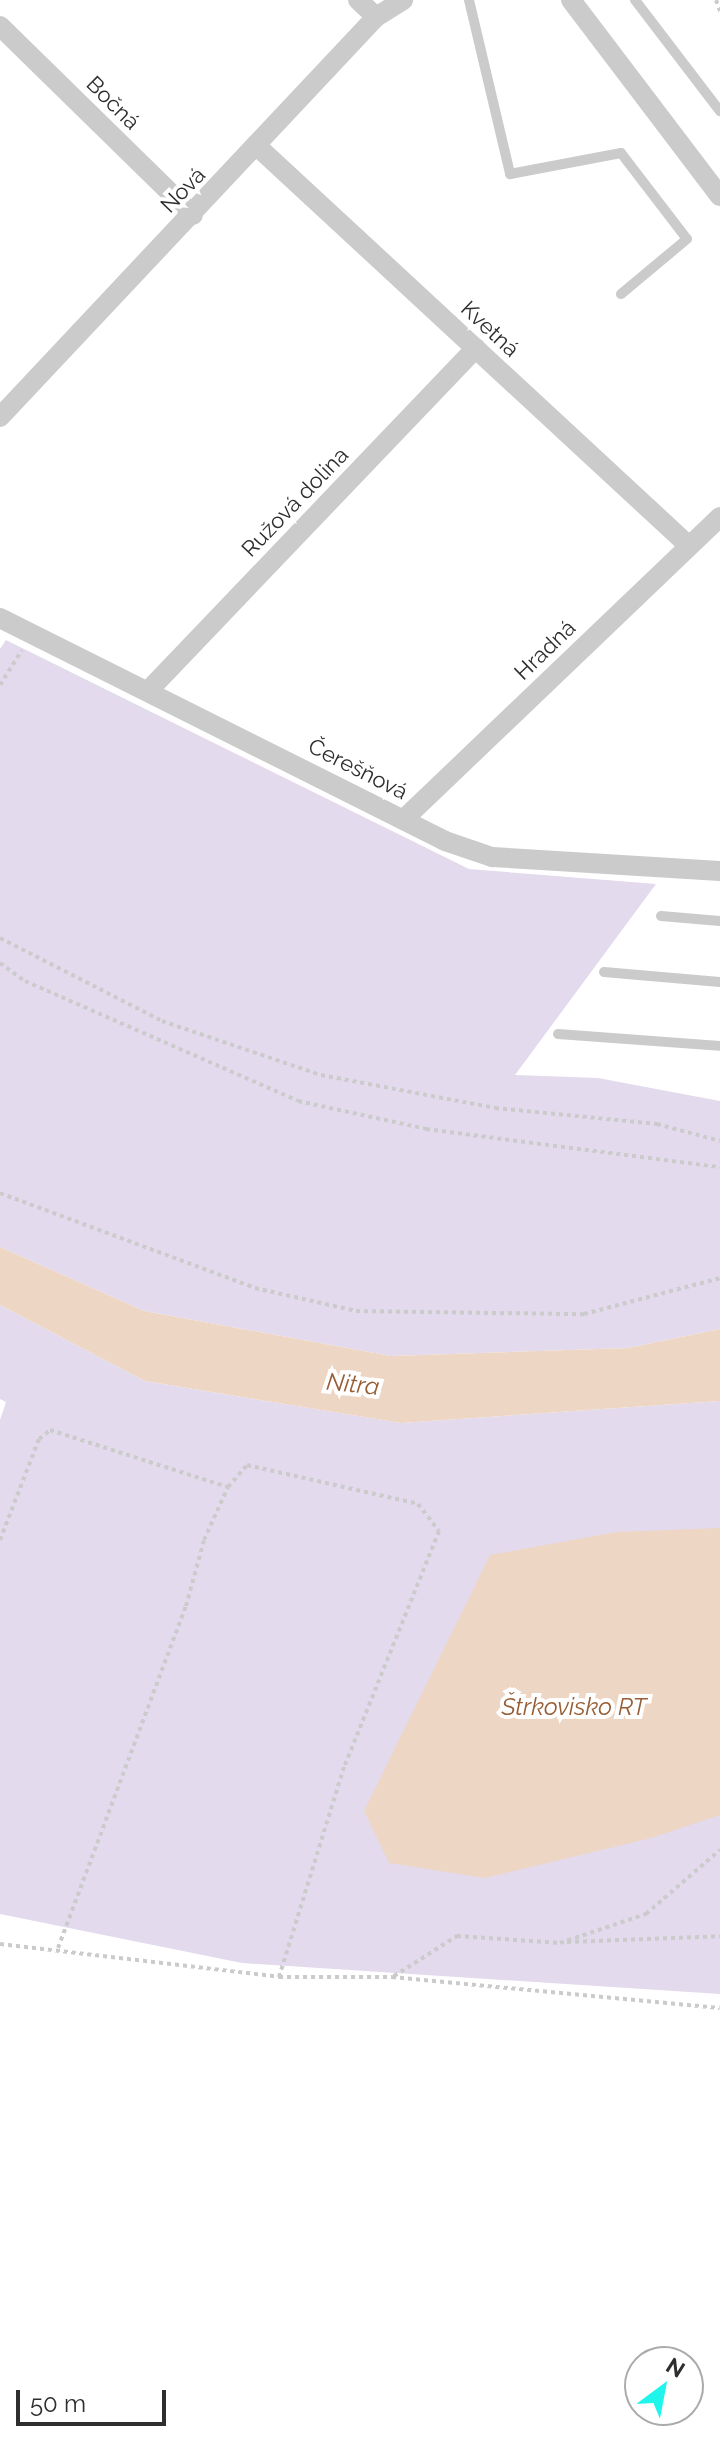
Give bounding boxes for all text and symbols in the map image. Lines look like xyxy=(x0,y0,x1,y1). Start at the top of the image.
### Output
street label: Bočná xyxy=(81,71,145,135)
street label: Nová xyxy=(155,162,211,218)
street label: Kvetná xyxy=(456,296,524,362)
street label: Ružová dolina xyxy=(236,442,354,562)
street label: Hradná xyxy=(509,615,581,685)
street label: Čerešňová xyxy=(304,733,412,805)
water label: Nitra xyxy=(325,1367,381,1401)
water label: Štrkovisko RT xyxy=(501,1693,647,1721)
north arrow xyxy=(624,2346,704,2426)
text: N xyxy=(662,2352,690,2383)
scale bar xyxy=(20,2374,170,2424)
text: 50 m xyxy=(30,2389,86,2418)

